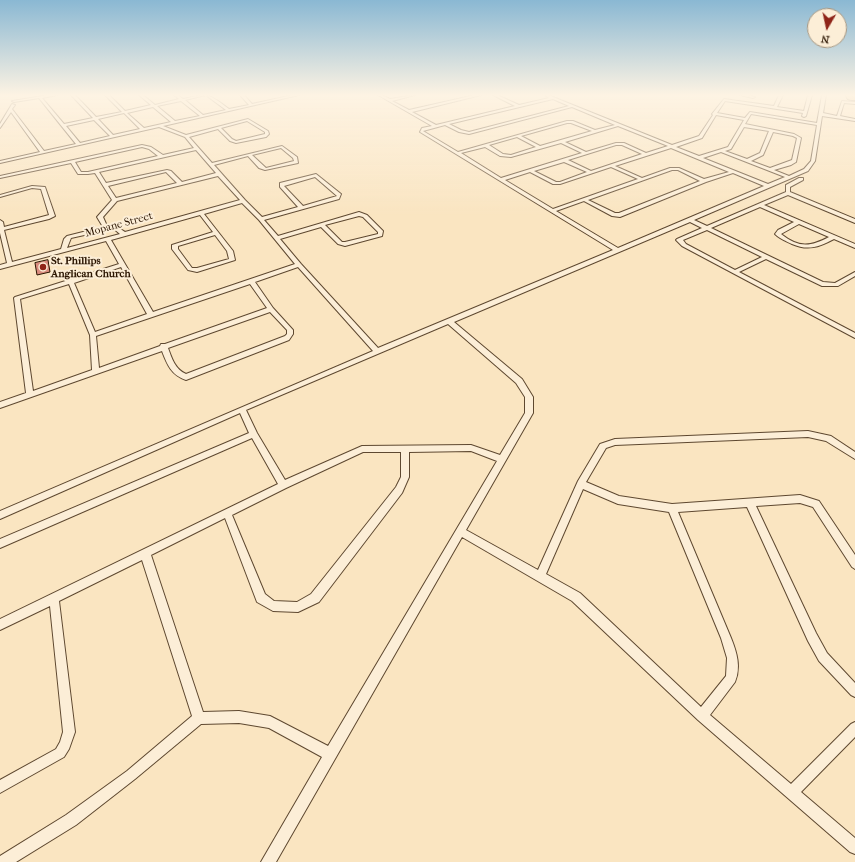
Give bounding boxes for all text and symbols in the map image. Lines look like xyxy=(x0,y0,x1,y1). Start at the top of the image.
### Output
north arrow xyxy=(807,8,847,48)
text: N xyxy=(820,32,830,46)
street label: Mopane Street xyxy=(84,210,154,240)
place label: St. Phillips Anglican Church xyxy=(51,254,131,280)
marker: St. Phillips Anglican Church xyxy=(38,262,48,272)

